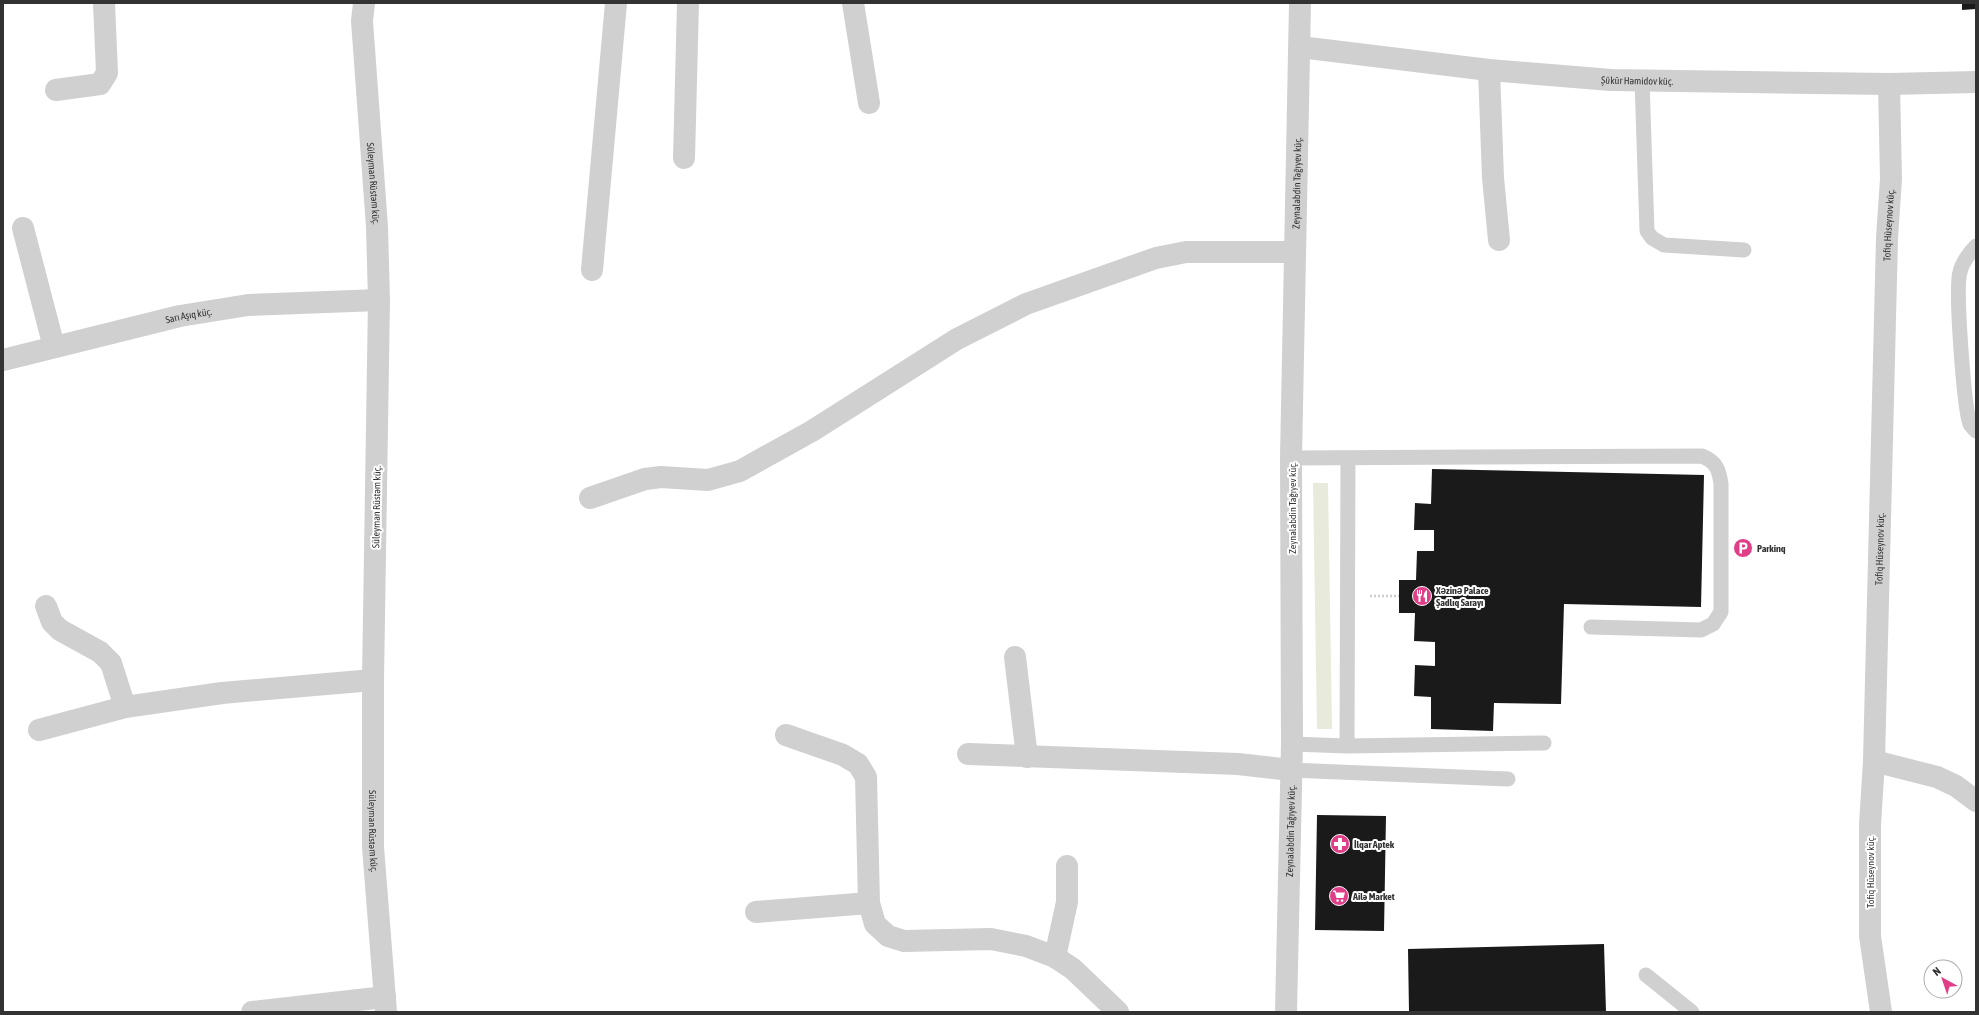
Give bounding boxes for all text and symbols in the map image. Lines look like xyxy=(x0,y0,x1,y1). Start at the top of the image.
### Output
street label: Şükür Həmidov küç. xyxy=(1601,74,1674,87)
street label: Zeynalabdin Tağıyev küç. xyxy=(1291,137,1303,229)
street label: Süleyman Rüstəm küç. xyxy=(365,142,382,225)
street label: Tofiq Hüseynov küç. xyxy=(1881,189,1896,261)
street label: Sarı Aşıq küç. xyxy=(164,306,213,325)
street label: Zeynalabdin Tağıyev küç. xyxy=(1287,462,1298,554)
street label: Süleyman Rüstəm küç. xyxy=(370,466,383,548)
street label: Tofiq Hüseynov küç. xyxy=(1873,513,1886,585)
parking icon: Parkinq xyxy=(1732,537,1754,559)
place label: Parkinq xyxy=(1757,543,1786,554)
restaurant icon: Xәzinә Palace Şadlıq Sarayı xyxy=(1411,585,1433,607)
place label: Xәzinә Palace Şadlıq Sarayı xyxy=(1435,585,1489,608)
street label: Zeynalabdin Tağıyev küç. xyxy=(1284,785,1297,877)
street label: Süleyman Rüstəm küç. xyxy=(367,790,380,873)
pharmacy icon: İlqar Aptek xyxy=(1329,833,1351,855)
street label: Tofiq Hüseynov küç. xyxy=(1865,836,1876,908)
place label: İlqar Aptek xyxy=(1354,839,1395,850)
supermarket icon: Ailə Market xyxy=(1328,885,1350,907)
place label: Ailə Market xyxy=(1352,891,1395,902)
north arrow xyxy=(1923,959,1963,999)
text: N xyxy=(1930,965,1943,978)

